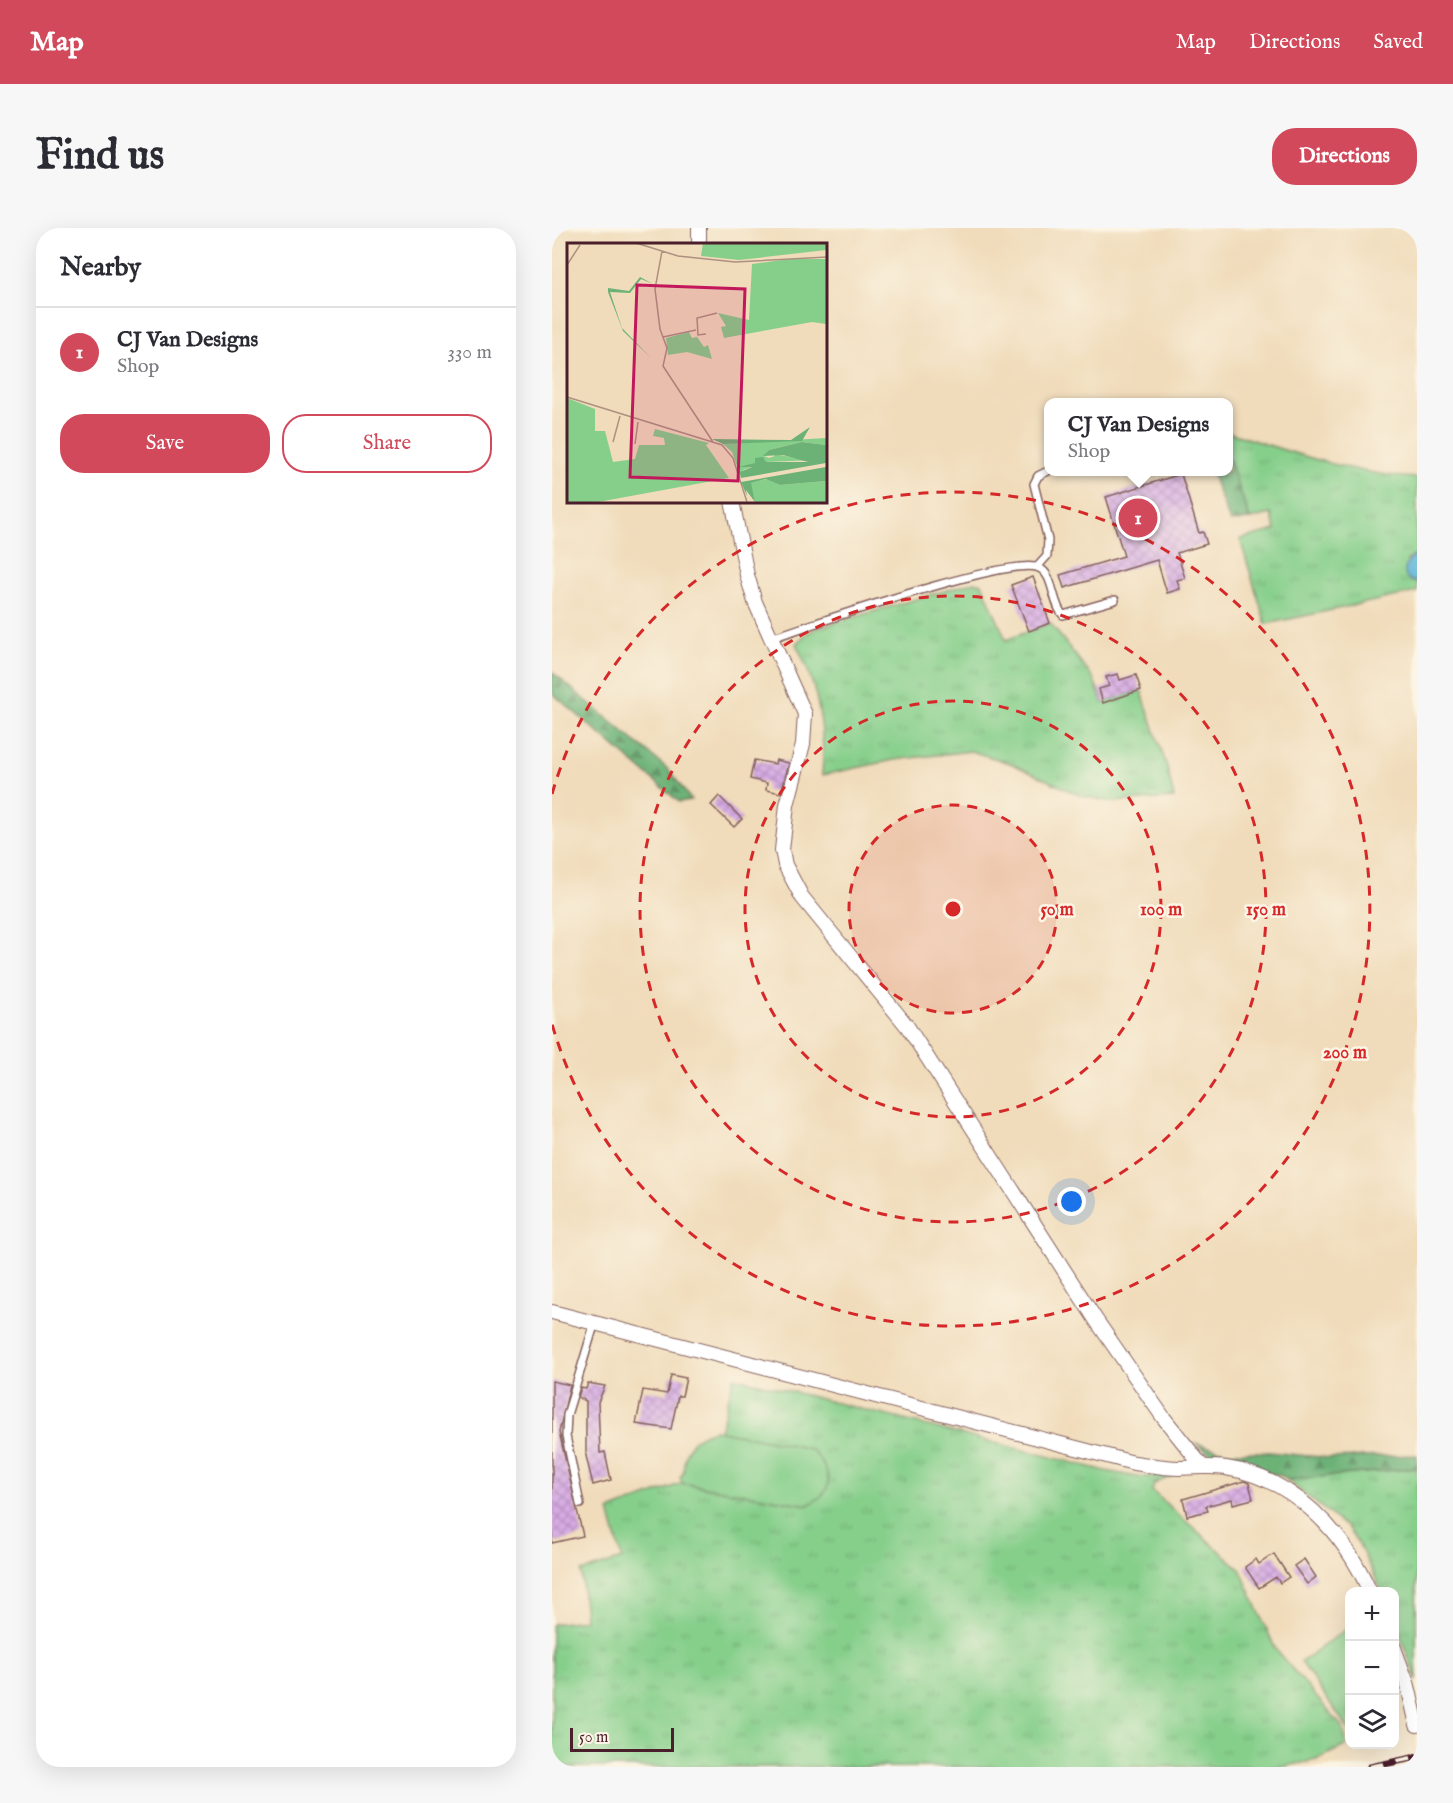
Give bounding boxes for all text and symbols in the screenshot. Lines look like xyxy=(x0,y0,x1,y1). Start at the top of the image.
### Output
text: Map xyxy=(30,25,84,60)
text: Map xyxy=(1176,29,1216,56)
text: Directions xyxy=(1249,29,1340,56)
text: Saved xyxy=(1373,29,1423,56)
button: Directions xyxy=(1272,128,1417,185)
text: Find us xyxy=(36,130,164,183)
inset map xyxy=(567,243,826,502)
text: Nearby xyxy=(60,251,141,284)
text: CJ Van Designs xyxy=(117,326,258,354)
text: 1 xyxy=(76,340,83,365)
text: 330 m xyxy=(447,340,492,365)
text: Shop xyxy=(117,354,159,379)
popup xyxy=(1044,398,1233,476)
text: CJ Van Designs xyxy=(1068,411,1209,439)
button: Save xyxy=(60,414,270,473)
button: Share xyxy=(282,414,492,473)
text: Shop xyxy=(1068,439,1110,464)
pin: 1 xyxy=(1118,496,1158,540)
centre of rings xyxy=(943,899,963,919)
text: 50 m xyxy=(1040,899,1074,922)
text: 100 m xyxy=(1140,899,1182,922)
text: 150 m xyxy=(1246,899,1286,922)
text: 200 m xyxy=(1323,1042,1367,1065)
your location xyxy=(1057,1187,1086,1216)
map controls xyxy=(1345,1587,1399,1749)
button: + xyxy=(1345,1587,1399,1641)
button: − xyxy=(1345,1641,1399,1695)
button: layers xyxy=(1345,1695,1399,1749)
scale bar xyxy=(570,1725,674,1752)
text: 50 m xyxy=(579,1728,608,1748)

